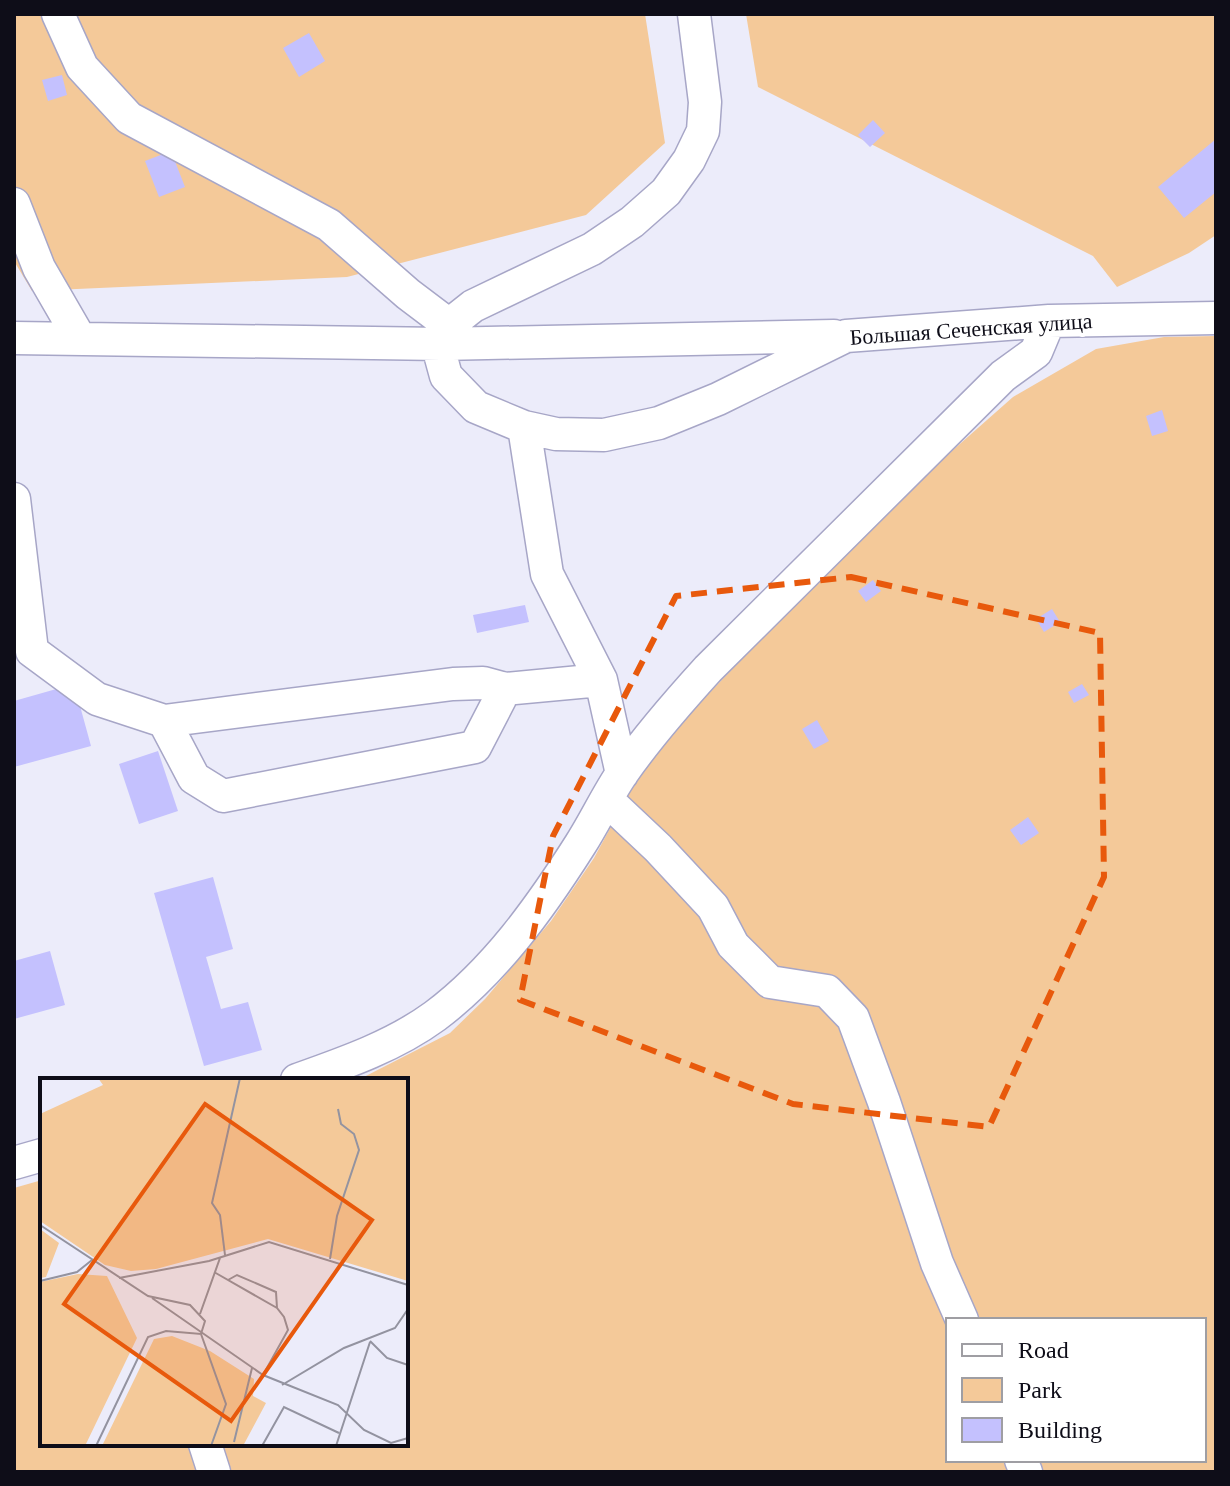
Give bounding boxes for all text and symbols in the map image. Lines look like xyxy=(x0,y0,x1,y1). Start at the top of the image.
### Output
street label: Большая Сеченская улица xyxy=(849,308,1093,350)
inset map xyxy=(40,1078,408,1446)
legend xyxy=(946,1318,1206,1462)
text: Road xyxy=(1018,1337,1069,1363)
text: Park xyxy=(1018,1377,1062,1403)
text: Building xyxy=(1018,1417,1102,1443)

